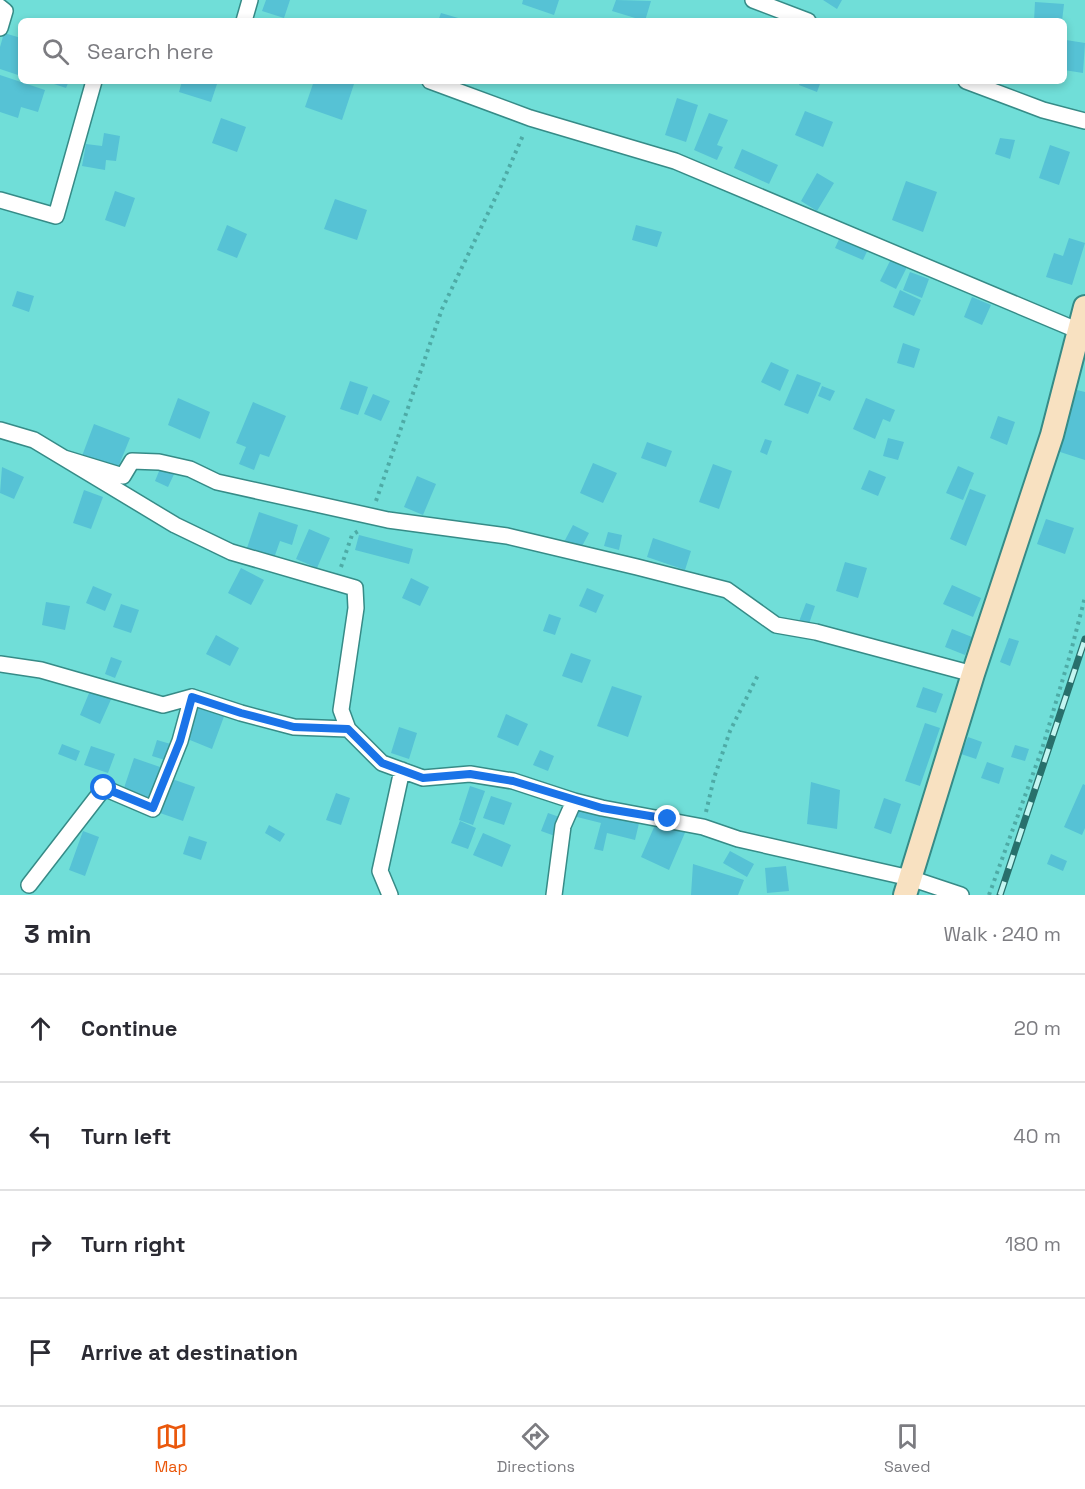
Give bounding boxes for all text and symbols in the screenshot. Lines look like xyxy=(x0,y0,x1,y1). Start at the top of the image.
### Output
search box xyxy=(18,18,1067,84)
icon: search xyxy=(39,35,72,68)
text: Search here xyxy=(87,37,214,65)
route start xyxy=(90,774,116,800)
route end xyxy=(654,805,680,831)
text: 3 min xyxy=(24,917,92,951)
text: Walk · 240 m xyxy=(943,921,1061,947)
icon: ahead xyxy=(24,1012,57,1045)
text: Continue xyxy=(81,1014,177,1042)
text: 20 m xyxy=(1014,1015,1061,1041)
icon: left xyxy=(24,1120,57,1153)
text: Turn left xyxy=(81,1122,171,1150)
text: 40 m xyxy=(1013,1123,1061,1149)
icon: right xyxy=(24,1228,57,1261)
text: Turn right xyxy=(81,1230,186,1258)
text: 180 m xyxy=(1005,1231,1061,1257)
icon: arrive xyxy=(24,1336,57,1369)
text: Arrive at destination xyxy=(81,1338,298,1366)
tab: Map xyxy=(154,1420,188,1477)
tab: Directions xyxy=(497,1420,575,1477)
tab: Saved xyxy=(884,1420,931,1477)

